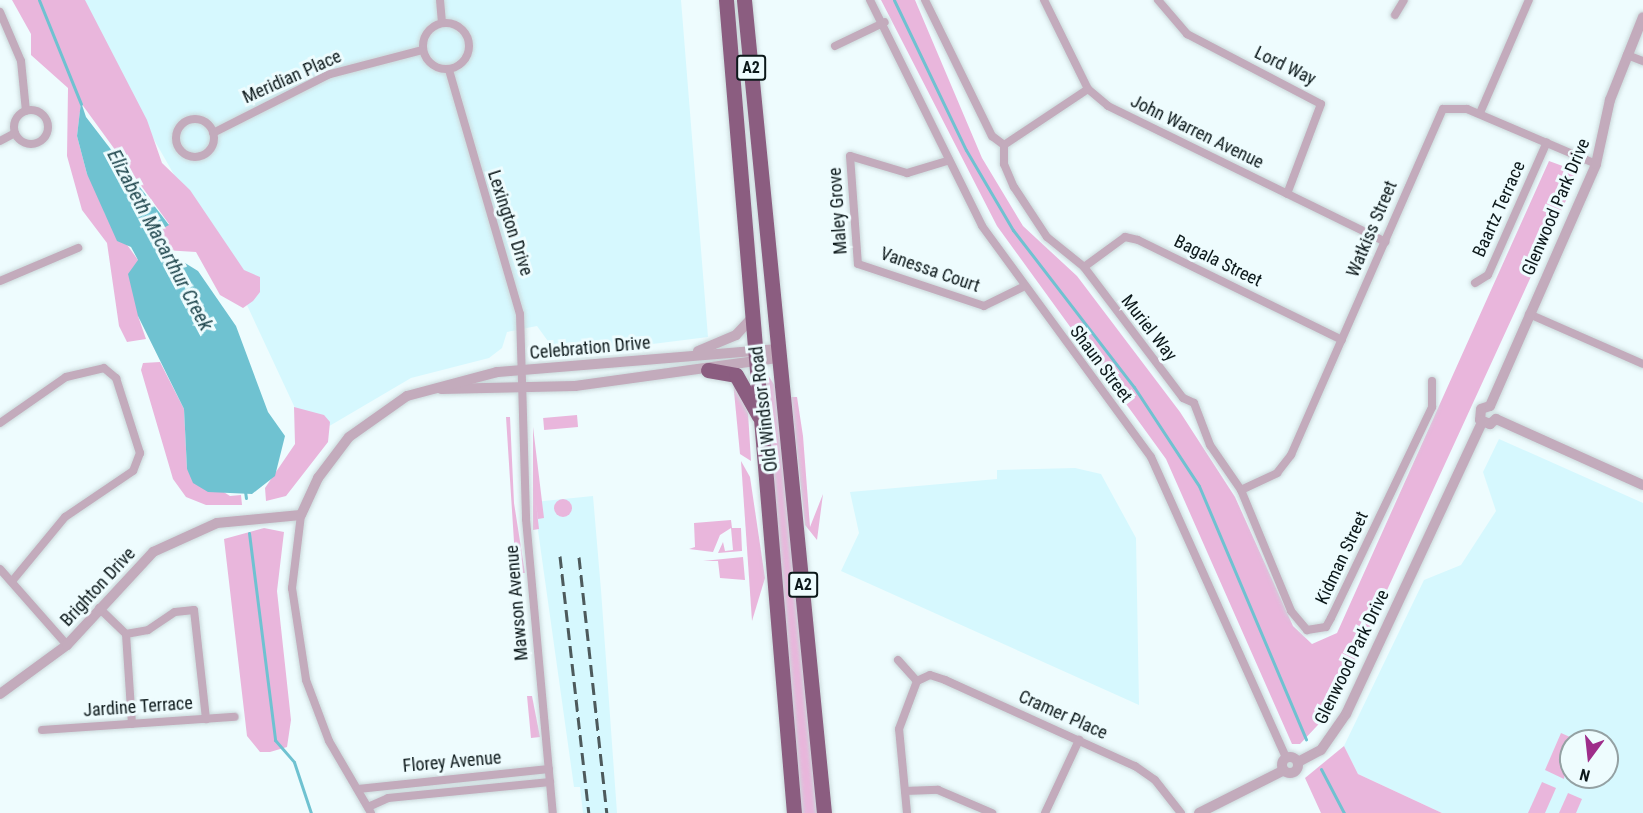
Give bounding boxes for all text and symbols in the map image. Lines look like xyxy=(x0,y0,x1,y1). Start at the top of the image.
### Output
street label: Lord Way xyxy=(1251,42,1319,90)
street label: Meridian Place xyxy=(239,46,345,108)
road number: A2 xyxy=(736,55,766,81)
street label: John Warren Avenue xyxy=(1127,90,1267,174)
street label: Glenwood Park Drive xyxy=(1517,135,1595,279)
water label: Elizabeth Macarthur Creek xyxy=(102,145,218,335)
street label: Baartz Terrace xyxy=(1468,157,1530,261)
street label: Maley Grove xyxy=(824,167,852,255)
street label: Lexington Drive xyxy=(483,168,537,278)
street label: Watkiss Street xyxy=(1342,178,1402,280)
street label: Bagala Street xyxy=(1171,230,1265,292)
street label: Vanessa Court xyxy=(877,243,983,297)
street label: Muriel Way xyxy=(1116,291,1182,365)
street label: Shaun Street xyxy=(1065,321,1137,407)
street label: Celebration Drive xyxy=(529,332,651,364)
street label: Old Windsor Road xyxy=(746,345,782,473)
street label: Kidman Street xyxy=(1311,508,1373,608)
street label: Brighton Drive xyxy=(56,543,140,631)
street label: Mawson Avenue xyxy=(501,544,533,662)
road number: A2 xyxy=(788,572,818,598)
street label: Glenwood Park Drive xyxy=(1310,586,1394,728)
street label: Cramer Place xyxy=(1015,686,1111,744)
street label: Jardine Terrace xyxy=(82,692,194,722)
north arrow xyxy=(1559,729,1619,789)
street label: Florey Avenue xyxy=(402,747,502,777)
text: N xyxy=(1578,764,1592,785)

